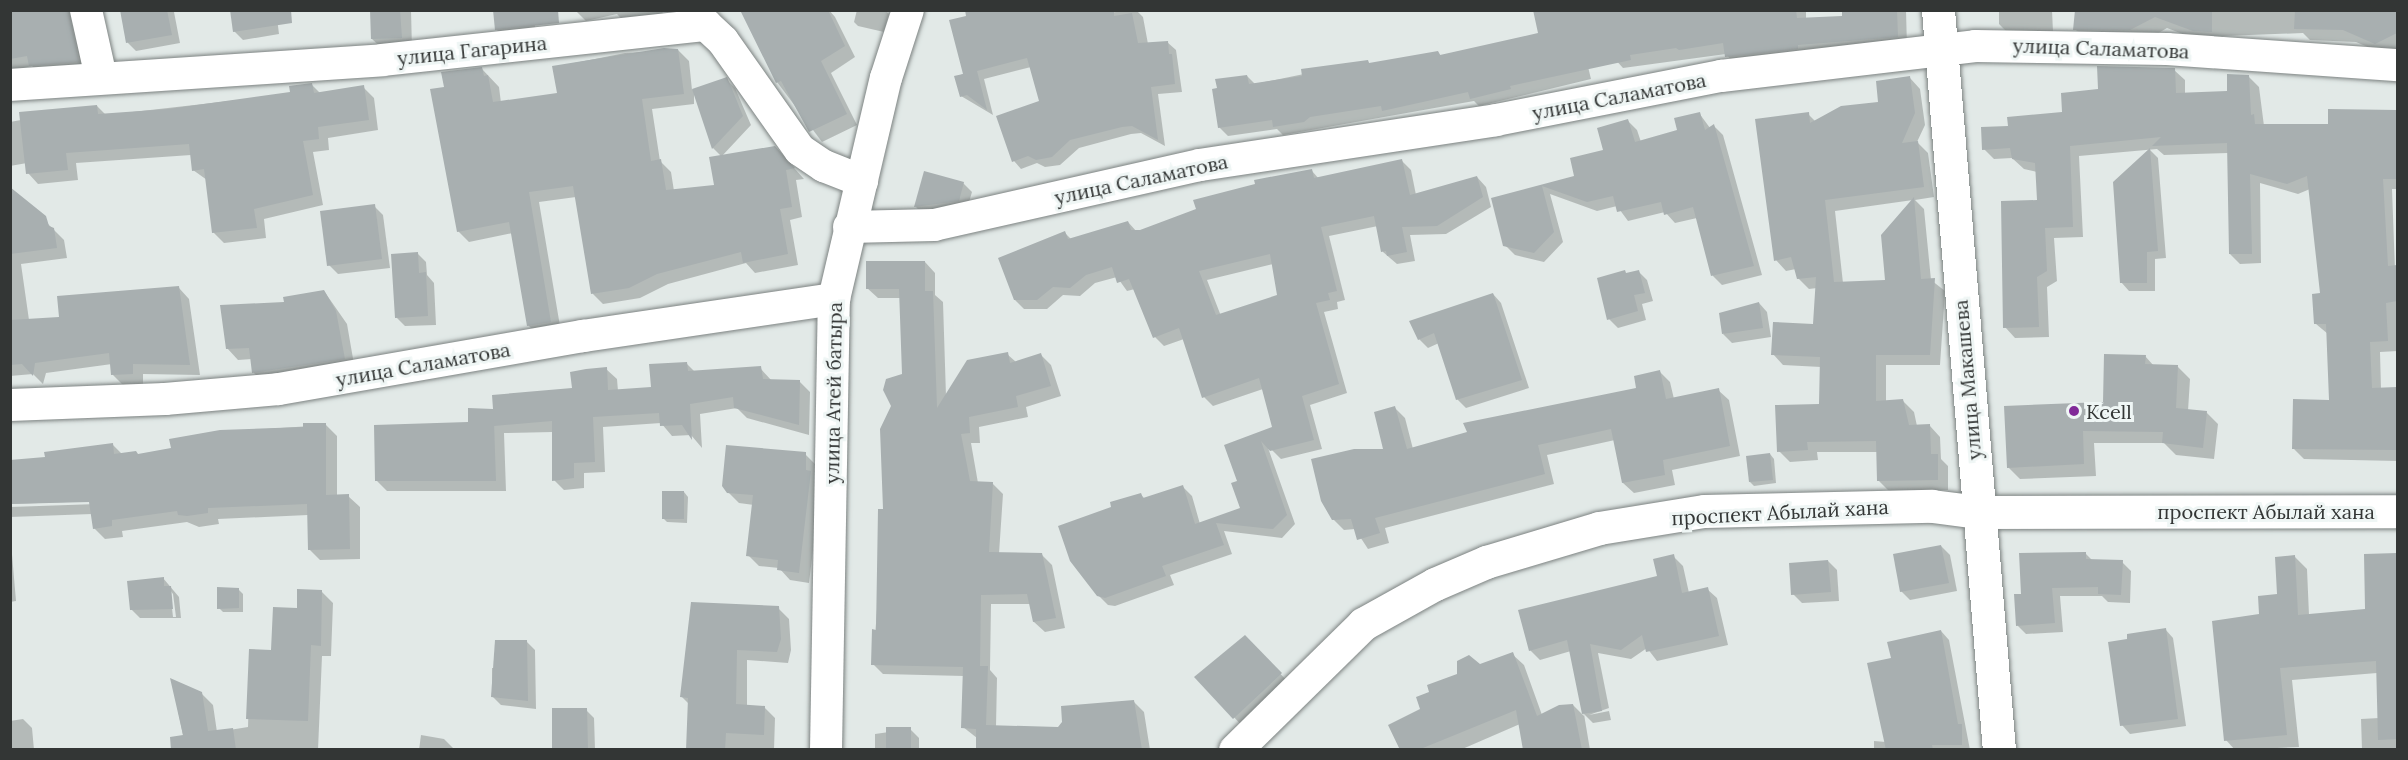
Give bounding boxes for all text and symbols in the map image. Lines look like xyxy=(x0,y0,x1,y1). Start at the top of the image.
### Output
street label: улица Гагарина xyxy=(396,30,548,70)
street label: улица Саламатова xyxy=(2012,33,2190,63)
street label: улица Саламатова xyxy=(1530,67,1708,125)
street label: улица Саламатова xyxy=(1052,149,1230,209)
street label: улица Макашева xyxy=(1948,299,1986,461)
street label: улица Атей батыра xyxy=(819,302,847,484)
street label: улица Саламатова xyxy=(334,337,512,391)
place label: Kcell xyxy=(2086,399,2132,423)
marker: Kcell xyxy=(2067,404,2081,418)
street label: проспект Абылай хана xyxy=(1671,494,1889,530)
street label: проспект Абылай хана xyxy=(2157,499,2375,523)

